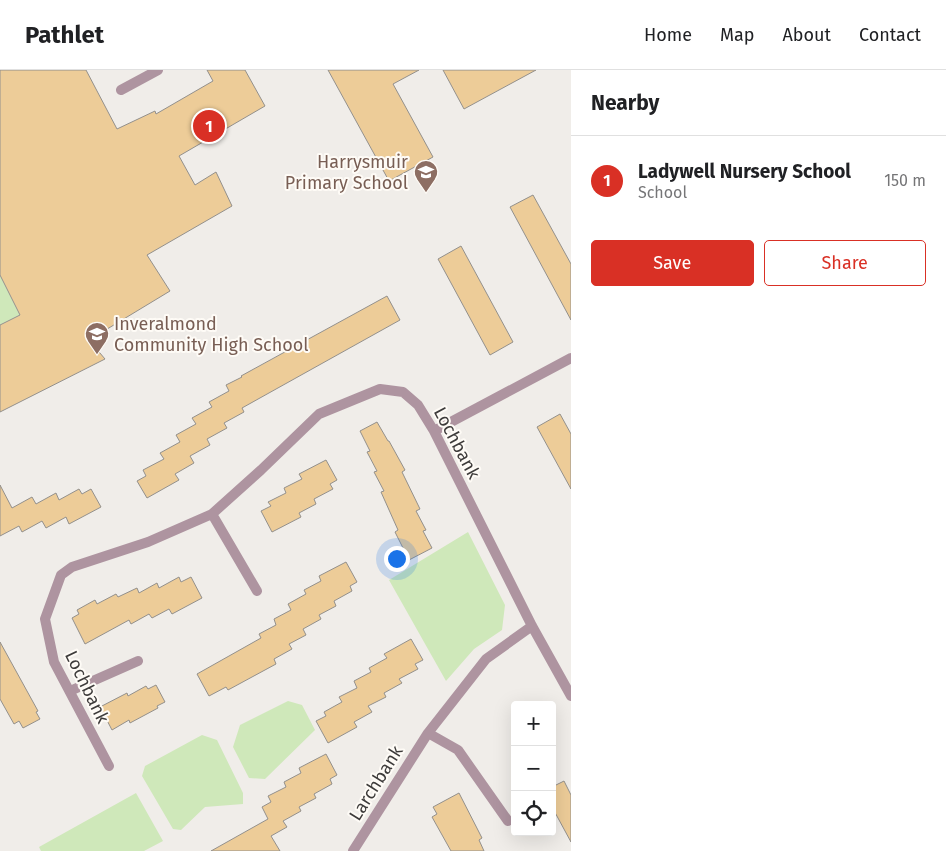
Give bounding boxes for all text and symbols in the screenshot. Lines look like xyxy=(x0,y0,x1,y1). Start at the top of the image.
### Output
text: Pathlet xyxy=(25,21,104,49)
text: Home xyxy=(644,24,692,46)
text: Map xyxy=(720,24,754,46)
text: About xyxy=(782,24,831,46)
text: Contact xyxy=(859,24,921,46)
text: Nearby xyxy=(591,90,659,116)
pin: 1 xyxy=(193,107,225,145)
place label: Harrysmuir Primary School xyxy=(285,151,408,194)
school or university icon: Harrysmuir Primary School xyxy=(413,159,439,193)
text: Ladywell Nursery School xyxy=(638,160,851,183)
text: 1 xyxy=(603,171,611,190)
text: 150 m xyxy=(884,171,926,190)
text: School xyxy=(638,183,687,202)
button: Save xyxy=(591,240,754,286)
button: Share xyxy=(764,240,926,286)
place label: Inveralmond Community High School xyxy=(114,313,308,356)
school or university icon: Inveralmond Community High School xyxy=(84,321,110,355)
street label: Lochbank xyxy=(429,403,485,483)
your location xyxy=(384,546,410,572)
street label: Lochbank xyxy=(60,647,114,728)
map controls xyxy=(511,701,556,836)
button: + xyxy=(511,701,556,746)
street label: Larchbank xyxy=(344,741,408,825)
button: − xyxy=(511,746,556,791)
button: locate xyxy=(511,791,556,836)

